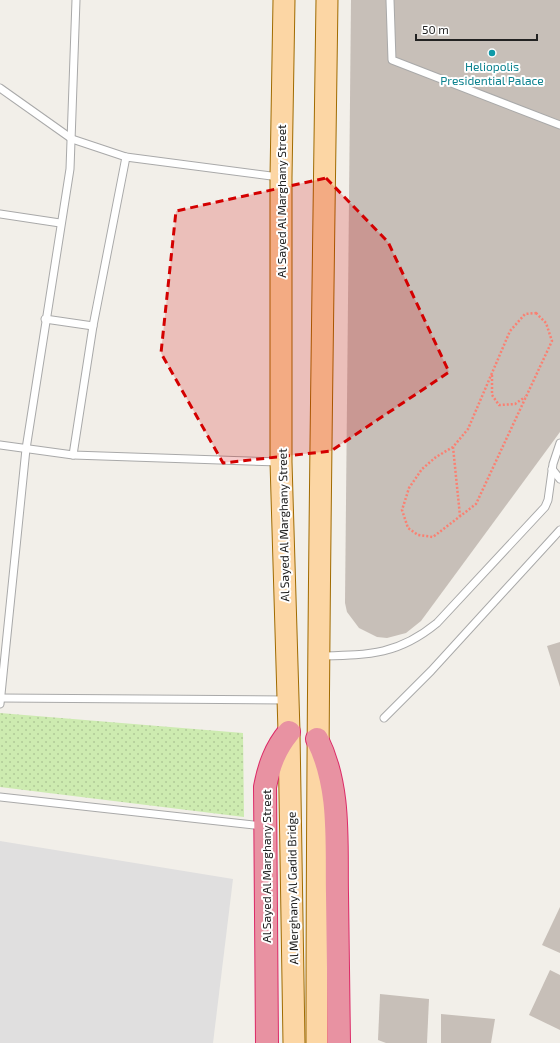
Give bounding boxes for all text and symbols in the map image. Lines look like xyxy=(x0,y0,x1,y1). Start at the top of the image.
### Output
scale bar xyxy=(416,16,537,42)
text: 50 m xyxy=(422,22,449,36)
marker: Heliopolis Presidential Palace xyxy=(487,48,497,58)
place label: Heliopolis Presidential Palace xyxy=(440,59,544,87)
street label: Al Sayed Al Marghany Street xyxy=(274,124,288,278)
street label: Al Sayed Al Marghany Street xyxy=(275,448,291,602)
street label: Al Sayed Al Marghany Street xyxy=(259,789,273,943)
street label: Al Merghany Al Gadid Bridge xyxy=(284,811,300,965)

